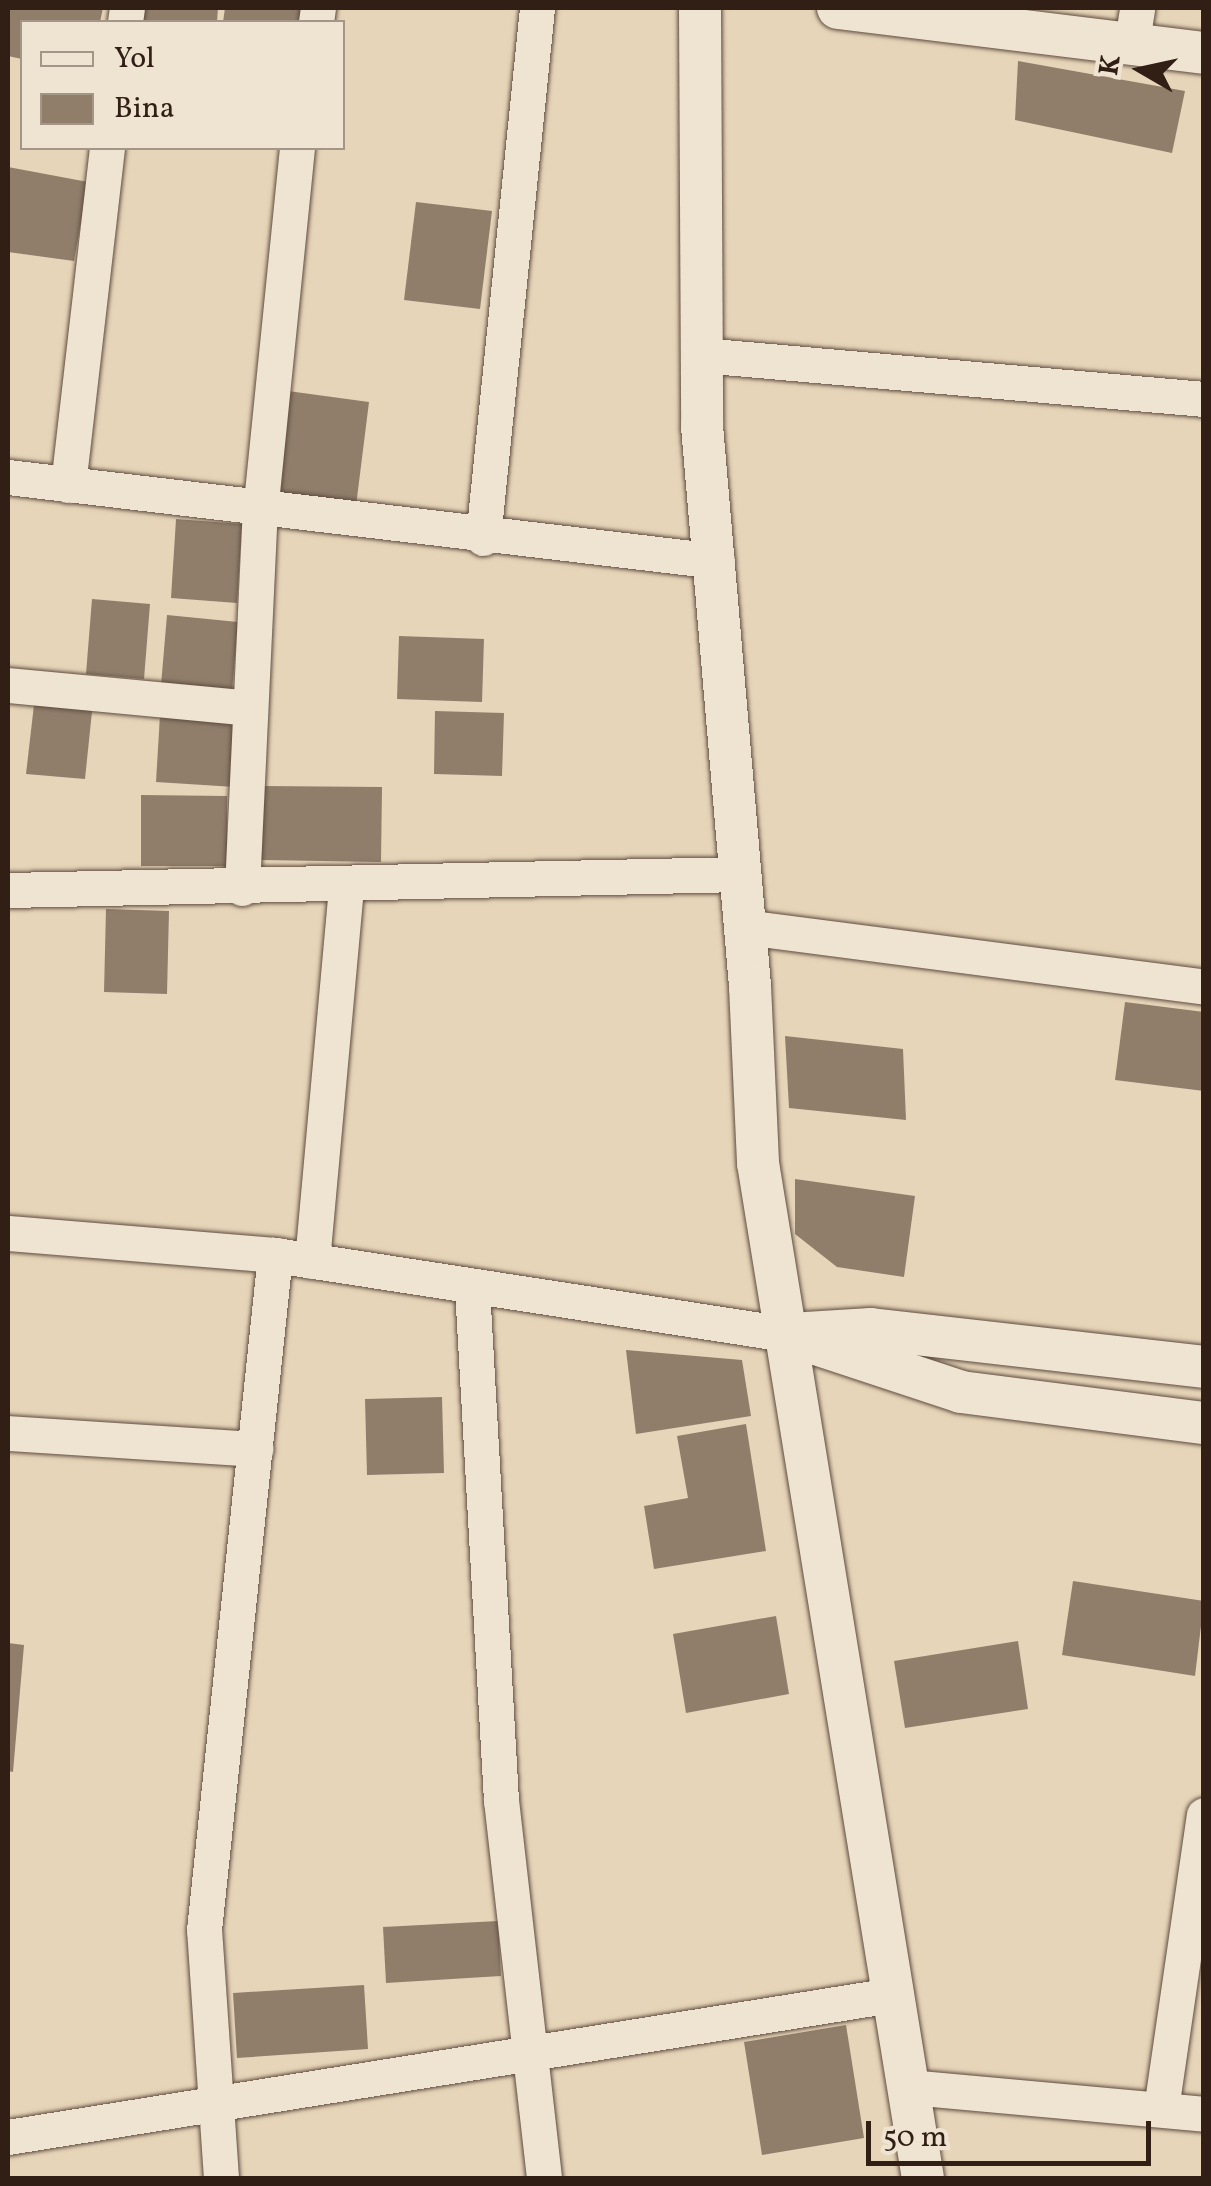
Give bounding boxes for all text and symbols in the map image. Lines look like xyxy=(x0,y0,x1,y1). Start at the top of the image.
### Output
legend xyxy=(20,20,345,150)
north arrow xyxy=(1091,20,1191,120)
text: Yol xyxy=(114,38,155,80)
text: K xyxy=(1090,52,1132,78)
text: Bina xyxy=(114,88,175,130)
scale bar xyxy=(871,2101,1156,2163)
text: 50 m xyxy=(883,2117,947,2159)

